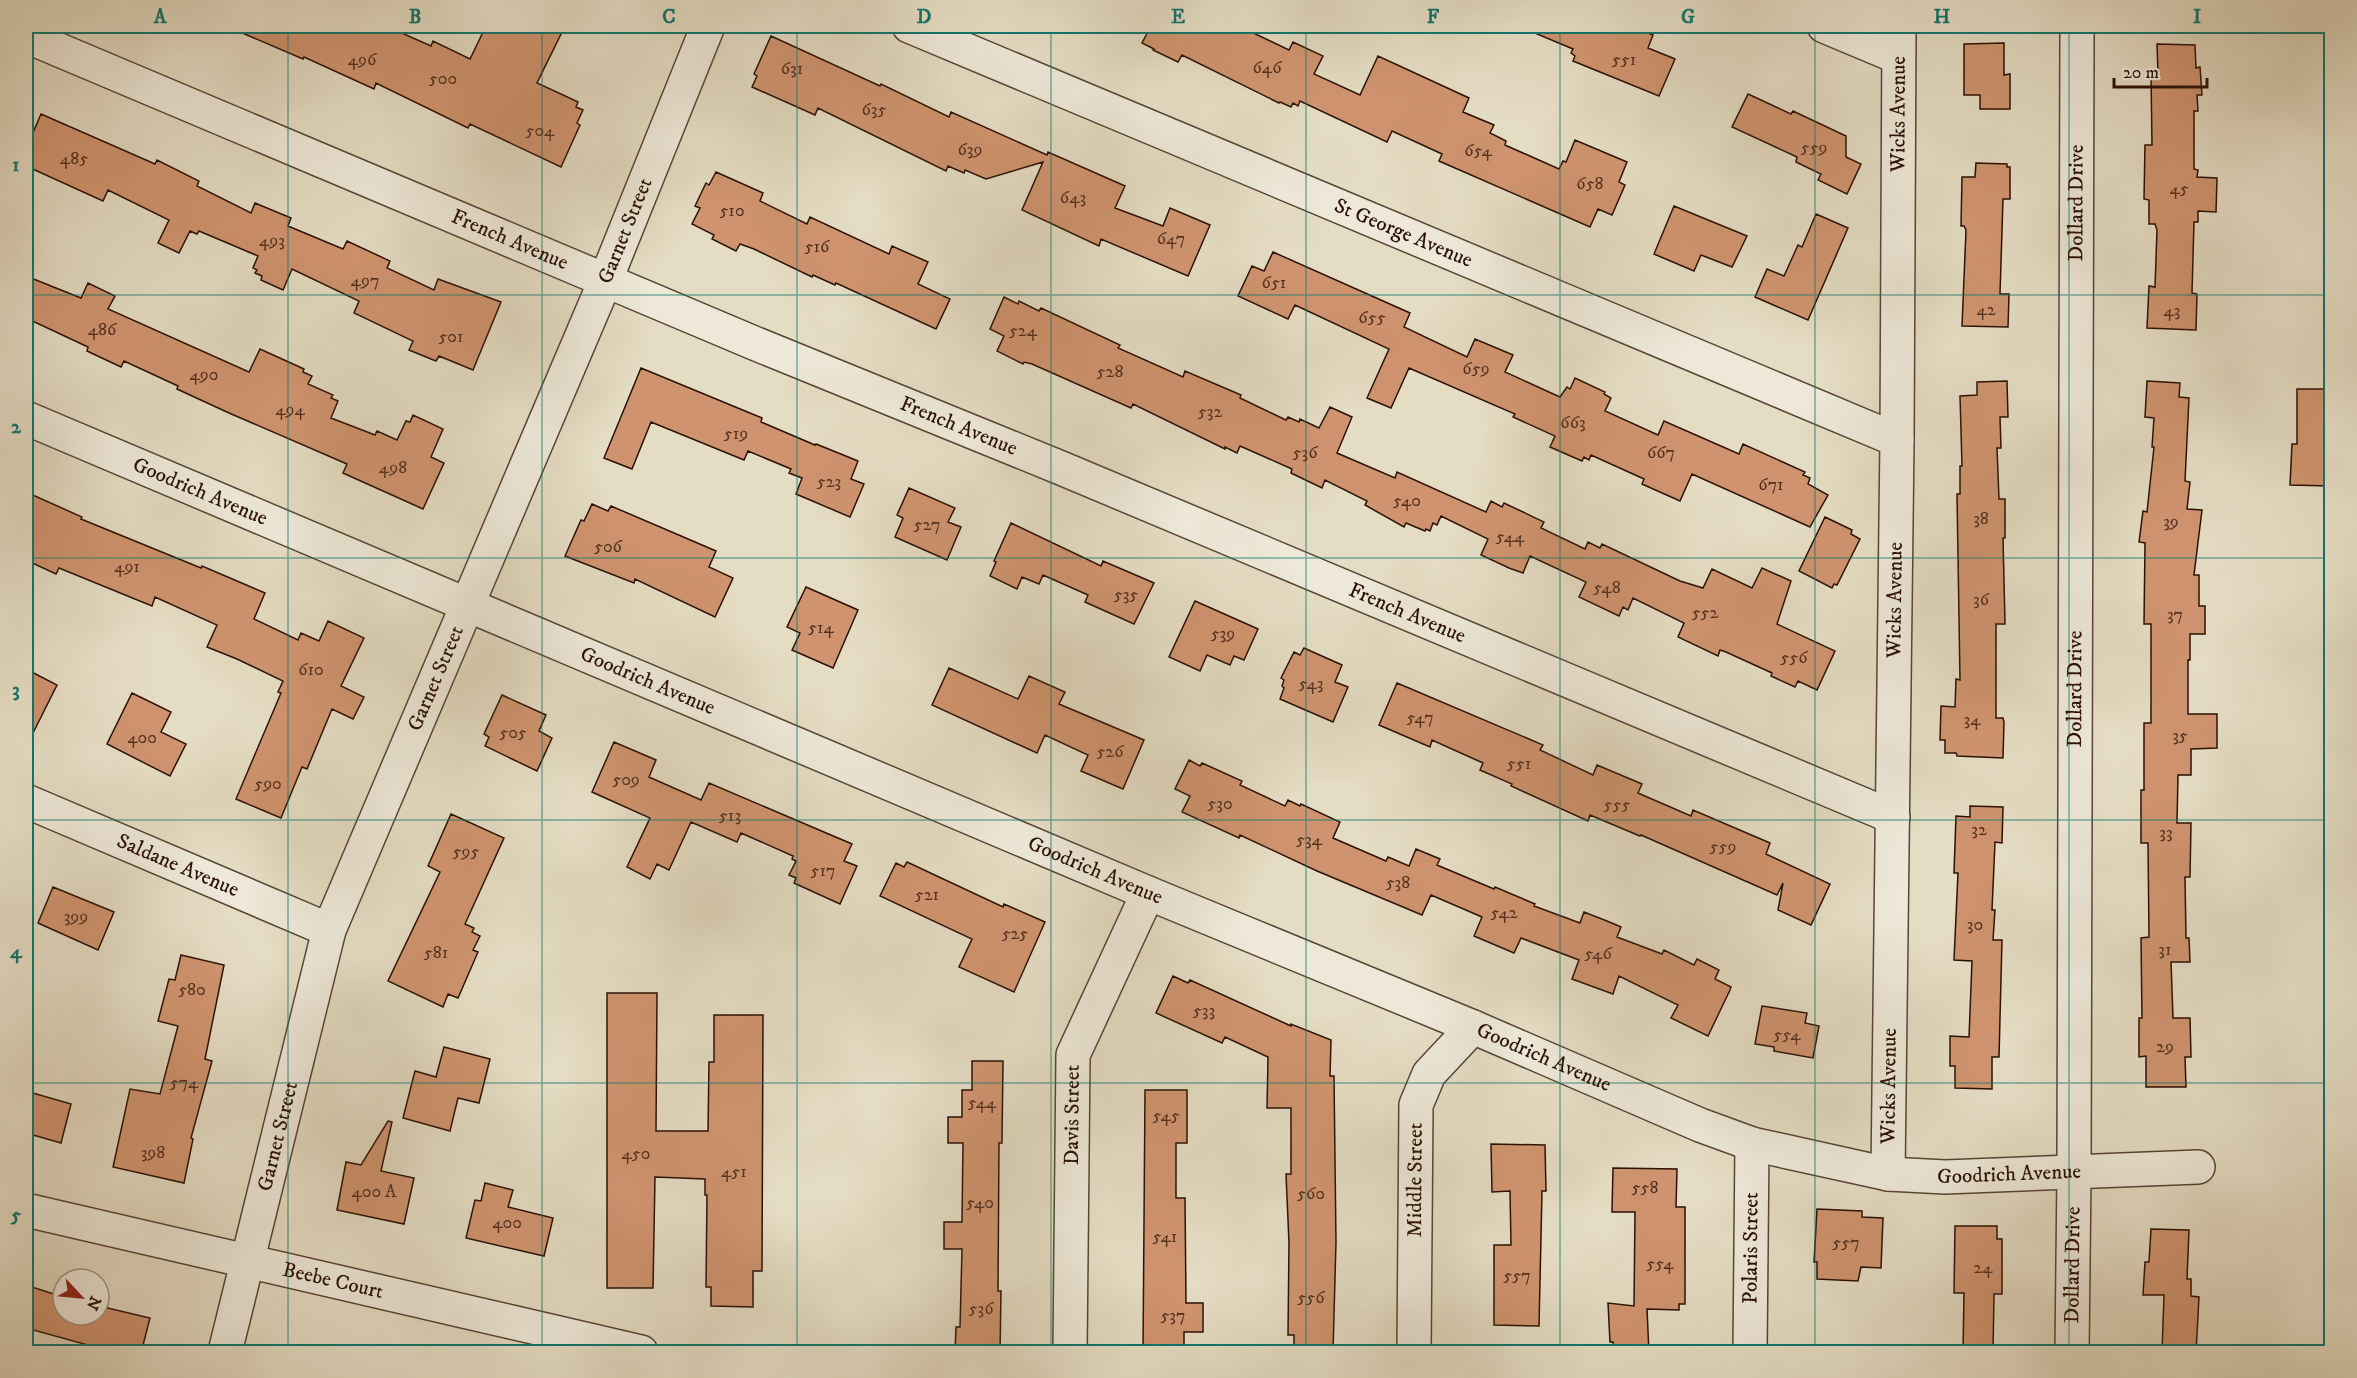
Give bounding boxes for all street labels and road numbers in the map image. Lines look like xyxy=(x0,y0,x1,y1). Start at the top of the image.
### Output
street label: Wicks Avenue xyxy=(1885,56,1912,173)
street label: Dollard Drive xyxy=(2063,144,2090,261)
street label: Garnet Street xyxy=(592,174,659,288)
street label: St George Avenue xyxy=(1330,193,1477,274)
street label: French Avenue xyxy=(447,204,572,276)
street label: French Avenue xyxy=(896,391,1021,462)
street label: Goodrich Avenue xyxy=(129,452,272,532)
street label: Wicks Avenue xyxy=(1881,541,1909,659)
street label: French Avenue xyxy=(1345,577,1470,649)
street label: Garnet Street xyxy=(402,622,470,735)
street label: Dollard Drive xyxy=(2062,630,2088,747)
street label: Goodrich Avenue xyxy=(576,641,719,721)
street label: Saldane Avenue xyxy=(113,828,243,903)
street label: Goodrich Avenue xyxy=(1024,831,1167,911)
street label: Goodrich Avenue xyxy=(1472,1017,1615,1098)
street label: Wicks Avenue xyxy=(1875,1027,1903,1145)
street label: Davis Street xyxy=(1059,1064,1086,1165)
street label: Garnet Street xyxy=(252,1079,304,1194)
street label: Middle Street xyxy=(1402,1122,1429,1237)
street label: Goodrich Avenue xyxy=(1936,1159,2082,1190)
street label: Polaris Street xyxy=(1737,1192,1765,1304)
street label: Dollard Drive xyxy=(2059,1206,2087,1324)
street label: Beebe Court xyxy=(280,1257,386,1305)

